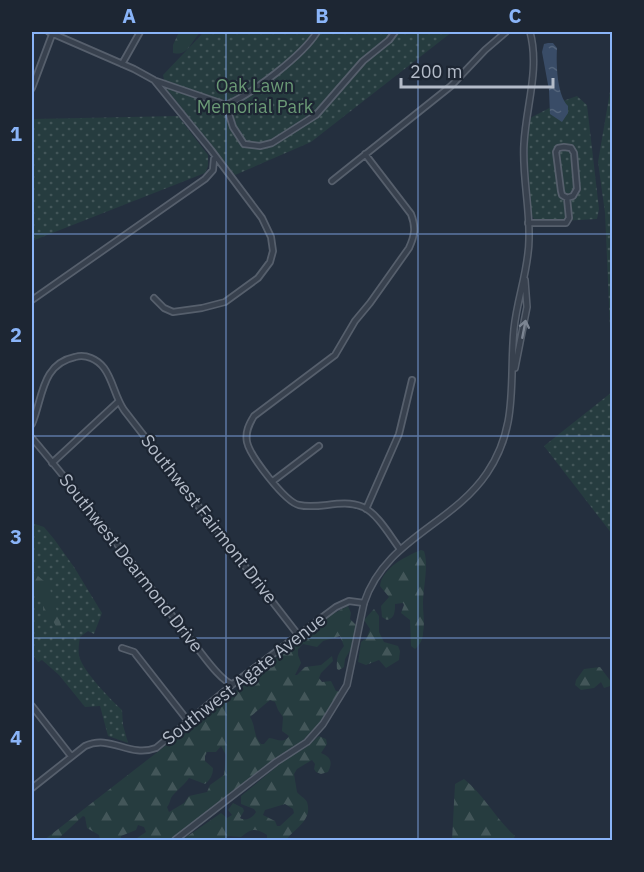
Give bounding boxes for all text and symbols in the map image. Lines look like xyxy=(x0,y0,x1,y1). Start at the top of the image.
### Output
text: A xyxy=(122,2,136,29)
text: B xyxy=(315,2,329,29)
text: C xyxy=(508,2,522,29)
scale bar xyxy=(401,51,552,89)
text: 200 m xyxy=(410,60,462,83)
park label: Oak Lawn Memorial Park xyxy=(197,74,314,118)
text: 1 xyxy=(10,120,22,147)
one-way arrow xyxy=(519,319,530,339)
text: 2 xyxy=(10,321,22,348)
street label: Southwest Fairmont Drive xyxy=(136,429,283,608)
street label: Southwest Dearmond Drive xyxy=(54,469,208,657)
text: 3 xyxy=(10,523,22,550)
street label: Southwest Agate Avenue xyxy=(157,608,330,750)
text: 4 xyxy=(10,724,22,751)

